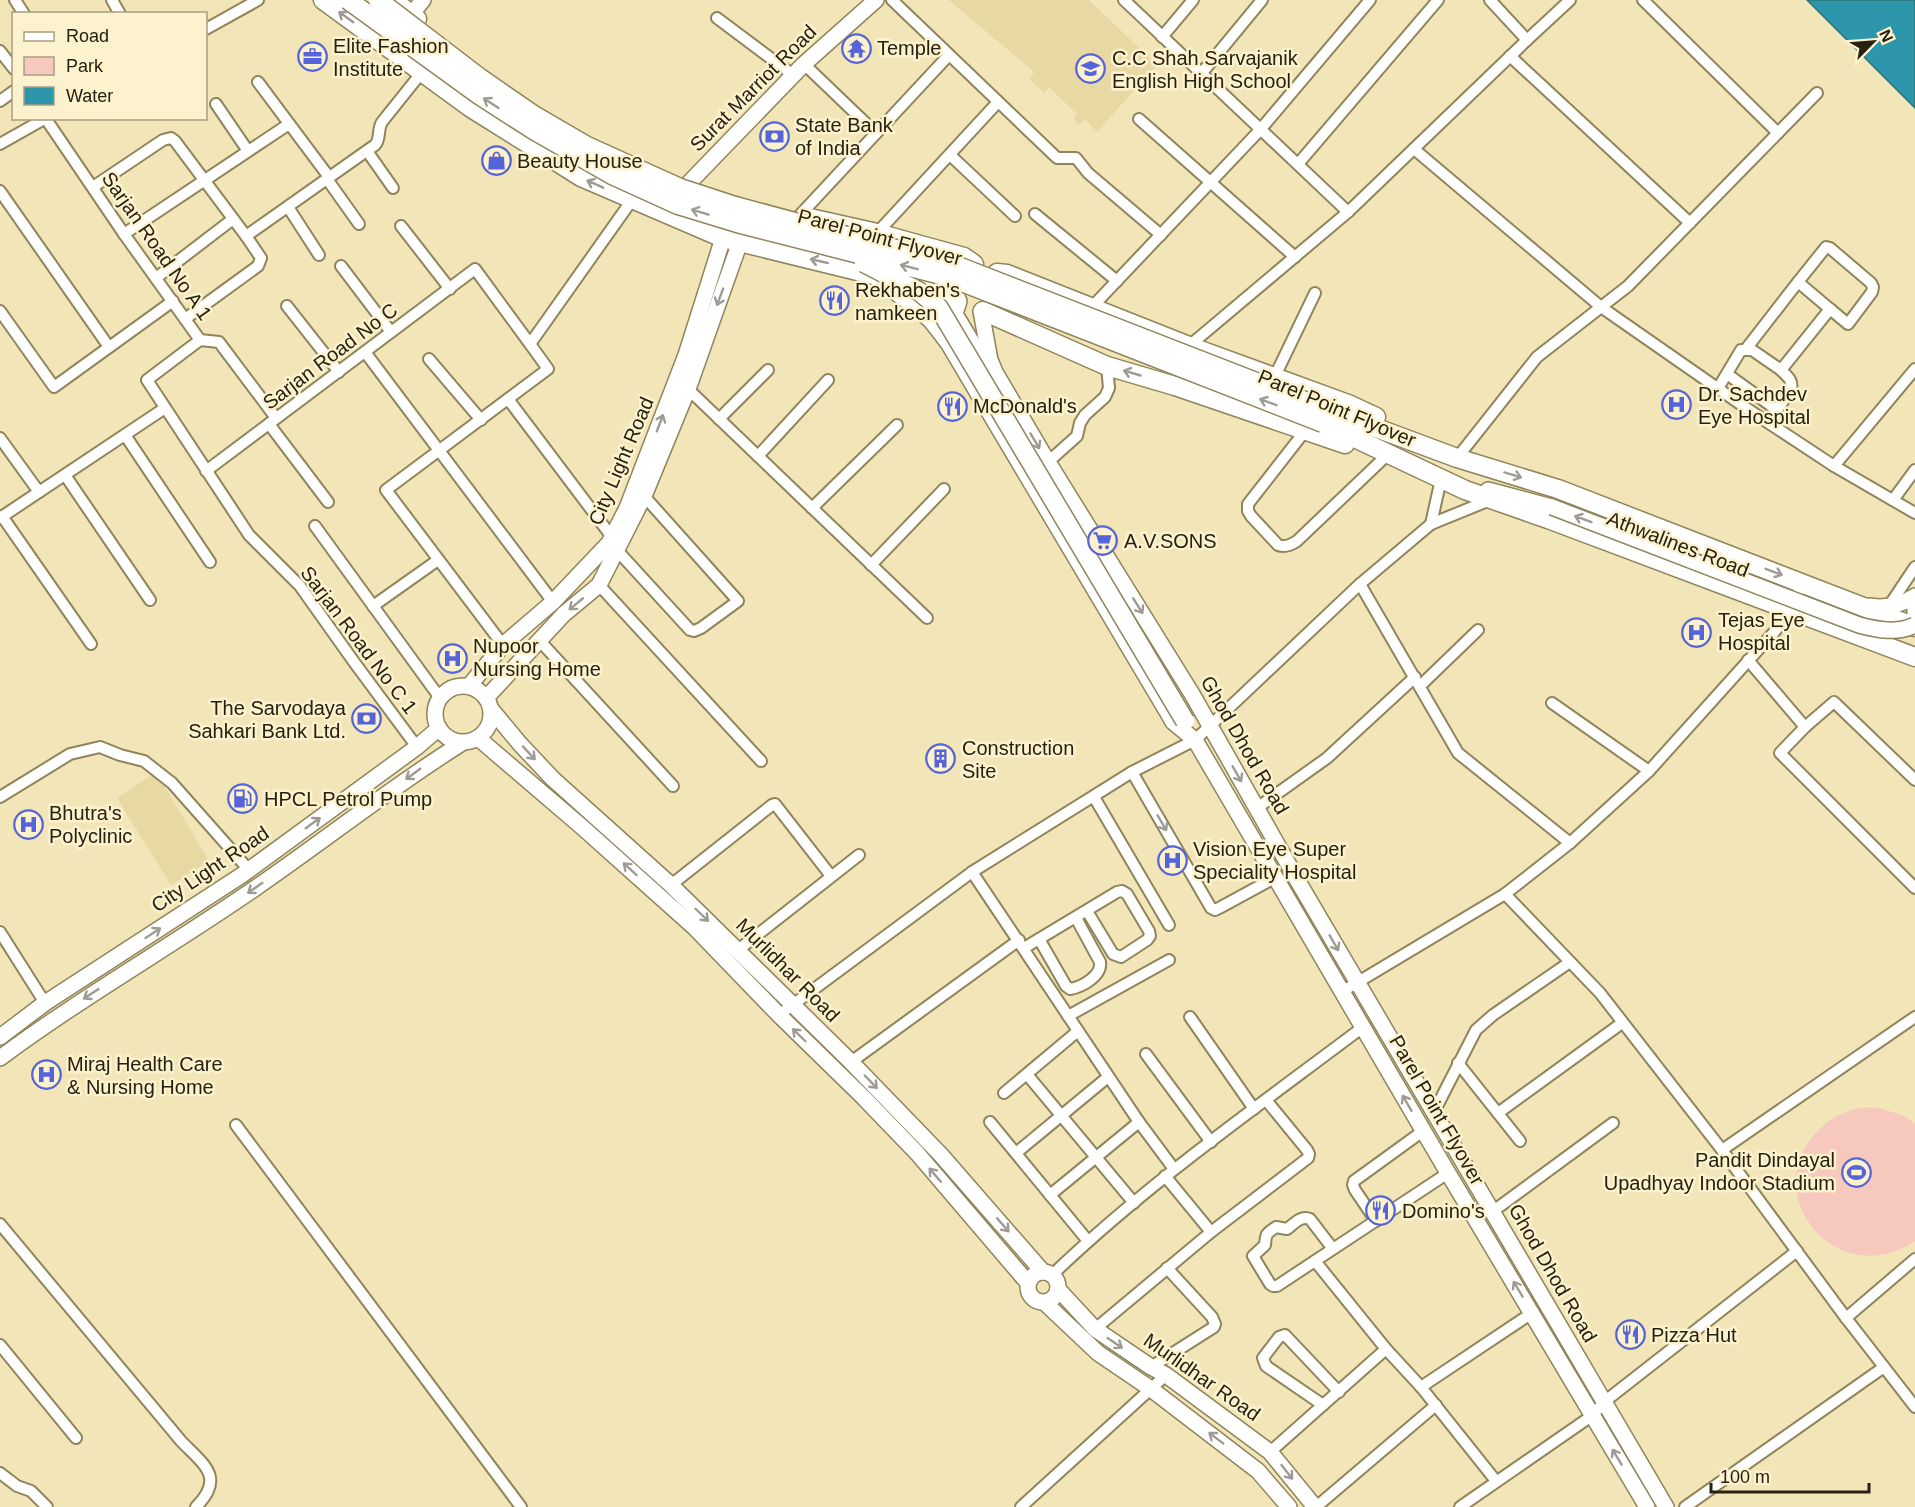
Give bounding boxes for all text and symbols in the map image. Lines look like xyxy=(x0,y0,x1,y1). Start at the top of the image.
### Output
one-way arrow xyxy=(339,11,355,23)
legend xyxy=(12,12,207,120)
north arrow xyxy=(1843,12,1903,72)
street label: Surat Marriot Road xyxy=(685,20,821,156)
text: Road xyxy=(66,26,109,46)
text: N xyxy=(1876,27,1896,45)
temple icon: Temple xyxy=(840,32,872,64)
place label: Elite Fashion Institute xyxy=(333,35,449,80)
place label: Temple xyxy=(877,37,941,59)
office icon: Elite Fashion Institute xyxy=(296,41,328,73)
place label: C.C Shah Sarvajanik English High School xyxy=(1112,47,1299,92)
school or university icon: C.C Shah Sarvajanik English High School xyxy=(1075,53,1107,85)
text: Park xyxy=(66,56,104,76)
text: Water xyxy=(66,86,113,106)
one-way arrow xyxy=(483,96,500,108)
place label: State Bank of India xyxy=(795,114,894,159)
bank icon: State Bank of India xyxy=(758,121,790,153)
shop icon: Beauty House xyxy=(480,145,512,177)
place label: Beauty House xyxy=(517,150,643,172)
street label: Sarjan Road No A 1 xyxy=(98,168,216,324)
one-way arrow xyxy=(587,178,605,189)
one-way arrow xyxy=(691,205,710,216)
street label: Parel Point Flyover xyxy=(796,205,965,270)
one-way arrow xyxy=(809,255,829,266)
one-way arrow xyxy=(900,261,919,272)
place label: Rekhaben's namkeen xyxy=(855,279,960,324)
restaurant icon: Rekhaben's namkeen xyxy=(818,285,850,317)
one-way arrow xyxy=(714,288,725,306)
street label: Sarjan Road No C xyxy=(259,298,401,414)
street label: Parel Point Flyover xyxy=(1255,365,1419,451)
one-way arrow xyxy=(1122,367,1141,378)
place label: Dr. Sachdev Eye Hospital xyxy=(1698,383,1810,428)
hospital icon: Dr. Sachdev Eye Hospital xyxy=(1661,389,1693,421)
restaurant icon: McDonald's xyxy=(936,390,968,422)
street label: City Light Road xyxy=(584,394,658,528)
place label: McDonald's xyxy=(973,395,1077,417)
one-way arrow xyxy=(1259,396,1278,407)
one-way arrow xyxy=(655,414,666,433)
one-way arrow xyxy=(1030,432,1042,449)
one-way arrow xyxy=(1503,470,1522,481)
street label: Athwalines Road xyxy=(1604,507,1752,581)
one-way arrow xyxy=(1575,513,1593,524)
supermarket icon: A.V.SONS xyxy=(1087,525,1119,557)
place label: A.V.SONS xyxy=(1124,530,1217,552)
street label: Sarjan Road No C 1 xyxy=(296,562,422,718)
one-way arrow xyxy=(1764,568,1783,579)
one-way arrow xyxy=(569,597,584,611)
one-way arrow xyxy=(1131,598,1144,615)
place label: Tejas Eye Hospital xyxy=(1718,609,1805,654)
hospital icon: Tejas Eye Hospital xyxy=(1681,616,1713,648)
place label: Nupoor Nursing Home xyxy=(473,635,601,680)
hospital icon: Nupoor Nursing Home xyxy=(436,642,468,674)
street label: Ghod Dhod Road xyxy=(1197,672,1293,818)
place label: The Sarvodaya Sahkari Bank Ltd. xyxy=(188,697,347,742)
bank icon: The Sarvodaya Sahkari Bank Ltd. xyxy=(351,703,383,735)
place label: Construction Site xyxy=(962,737,1074,782)
building icon: Construction Site xyxy=(925,743,957,775)
one-way arrow xyxy=(522,746,536,761)
one-way arrow xyxy=(1231,765,1243,782)
one-way arrow xyxy=(406,768,422,781)
fuel station icon: HPCL Petrol Pump xyxy=(227,783,259,815)
place label: HPCL Petrol Pump xyxy=(264,788,432,810)
place label: Bhutra's Polyclinic xyxy=(49,802,132,847)
hospital icon: Bhutra's Polyclinic xyxy=(12,808,44,840)
one-way arrow xyxy=(1156,814,1168,831)
one-way arrow xyxy=(305,817,321,829)
street label: City Light Road xyxy=(147,822,273,916)
place label: Vision Eye Super Speciality Hospital xyxy=(1193,838,1356,883)
hospital icon: Vision Eye Super Speciality Hospital xyxy=(1156,844,1188,876)
one-way arrow xyxy=(623,862,638,876)
one-way arrow xyxy=(247,882,263,894)
one-way arrow xyxy=(695,908,710,922)
street label: Murlidhar Road xyxy=(732,914,844,1026)
one-way arrow xyxy=(144,927,160,939)
one-way arrow xyxy=(1329,934,1341,951)
one-way arrow xyxy=(83,989,100,1001)
one-way arrow xyxy=(792,1028,807,1042)
street label: Parel Point Flyover xyxy=(1385,1031,1489,1189)
place label: Miraj Health Care & Nursing Home xyxy=(67,1053,223,1098)
hospital icon: Miraj Health Care & Nursing Home xyxy=(30,1059,62,1091)
one-way arrow xyxy=(863,1074,878,1089)
one-way arrow xyxy=(1401,1095,1413,1112)
place label: Pandit Dindayal Upadhyay Indoor Stadium xyxy=(1604,1149,1835,1194)
sports icon: Pandit Dindayal Upadhyay Indoor Stadium xyxy=(1840,1156,1872,1188)
one-way arrow xyxy=(928,1167,942,1182)
restaurant icon: Domino's xyxy=(1365,1195,1397,1227)
place label: Domino's xyxy=(1402,1200,1485,1222)
street label: Ghod Dhod Road xyxy=(1505,1200,1601,1346)
one-way arrow xyxy=(996,1217,1009,1233)
one-way arrow xyxy=(1511,1281,1523,1298)
restaurant icon: Pizza Hut xyxy=(1614,1319,1646,1351)
place label: Pizza Hut xyxy=(1651,1324,1737,1346)
street label: Murlidhar Road xyxy=(1140,1329,1264,1425)
one-way arrow xyxy=(1107,1337,1123,1349)
one-way arrow xyxy=(1209,1432,1225,1445)
one-way arrow xyxy=(1611,1449,1623,1466)
scale bar xyxy=(1711,1456,1868,1494)
one-way arrow xyxy=(1281,1464,1294,1480)
text: 100 m xyxy=(1720,1467,1770,1487)

